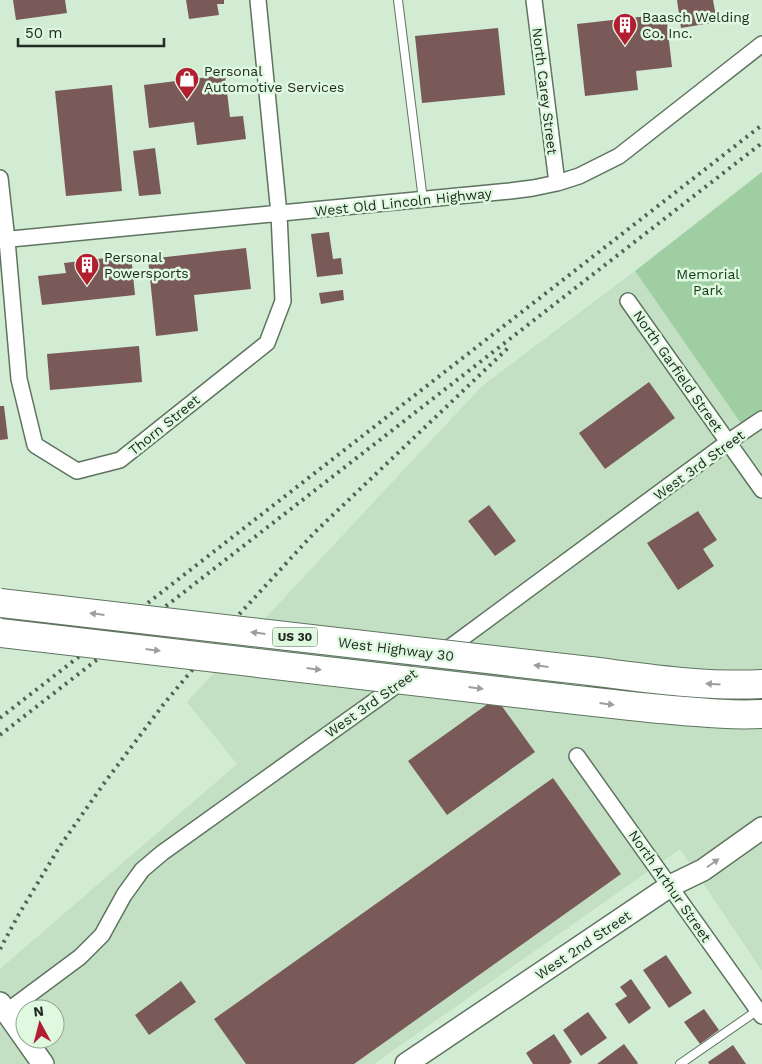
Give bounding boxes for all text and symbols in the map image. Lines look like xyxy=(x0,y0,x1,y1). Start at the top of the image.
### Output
place label: Baasch Welding Co. Inc. xyxy=(642,9,750,41)
building icon: Baasch Welding Co. Inc. xyxy=(612,12,638,46)
scale bar xyxy=(18,15,164,47)
text: 50 m xyxy=(25,24,62,42)
street label: North Carey Street xyxy=(529,27,561,155)
place label: Personal Automotive Services xyxy=(204,63,344,95)
shop icon: Personal Automotive Services xyxy=(174,66,200,100)
street label: West Old Lincoln Highway xyxy=(313,185,493,219)
place label: Personal Powersports xyxy=(104,249,189,281)
building icon: Personal Powersports xyxy=(74,252,100,286)
park label: Memorial Park xyxy=(676,266,740,298)
street label: North Garfield Street xyxy=(630,307,726,435)
street label: Thorn Street xyxy=(125,391,203,458)
street label: West 3rd Street xyxy=(650,427,748,503)
one-way arrow xyxy=(88,610,104,618)
road number: US 30 xyxy=(272,628,318,646)
one-way arrow xyxy=(250,629,266,637)
street label: West Highway 30 xyxy=(337,634,455,664)
one-way arrow xyxy=(145,646,161,654)
one-way arrow xyxy=(533,662,549,670)
one-way arrow xyxy=(306,665,322,673)
street label: West 3rd Street xyxy=(322,665,420,741)
one-way arrow xyxy=(705,680,721,688)
one-way arrow xyxy=(468,684,484,692)
one-way arrow xyxy=(599,700,615,708)
street label: North Arthur Street xyxy=(625,827,715,945)
one-way arrow xyxy=(706,858,720,868)
street label: West 2nd Street xyxy=(532,907,634,983)
north arrow xyxy=(15,999,65,1049)
text: N xyxy=(32,1003,45,1020)

